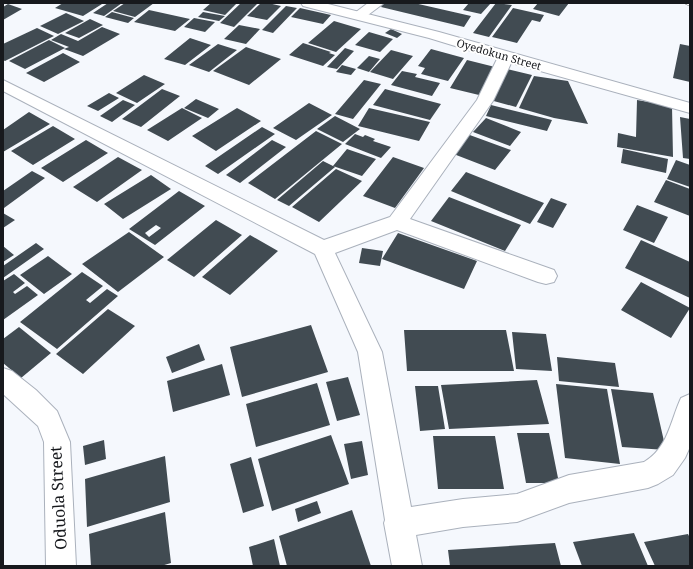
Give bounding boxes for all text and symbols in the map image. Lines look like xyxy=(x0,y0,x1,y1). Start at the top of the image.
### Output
street label: Oyedokun Street xyxy=(455,35,543,73)
street label: Oduola Street xyxy=(44,445,72,550)

